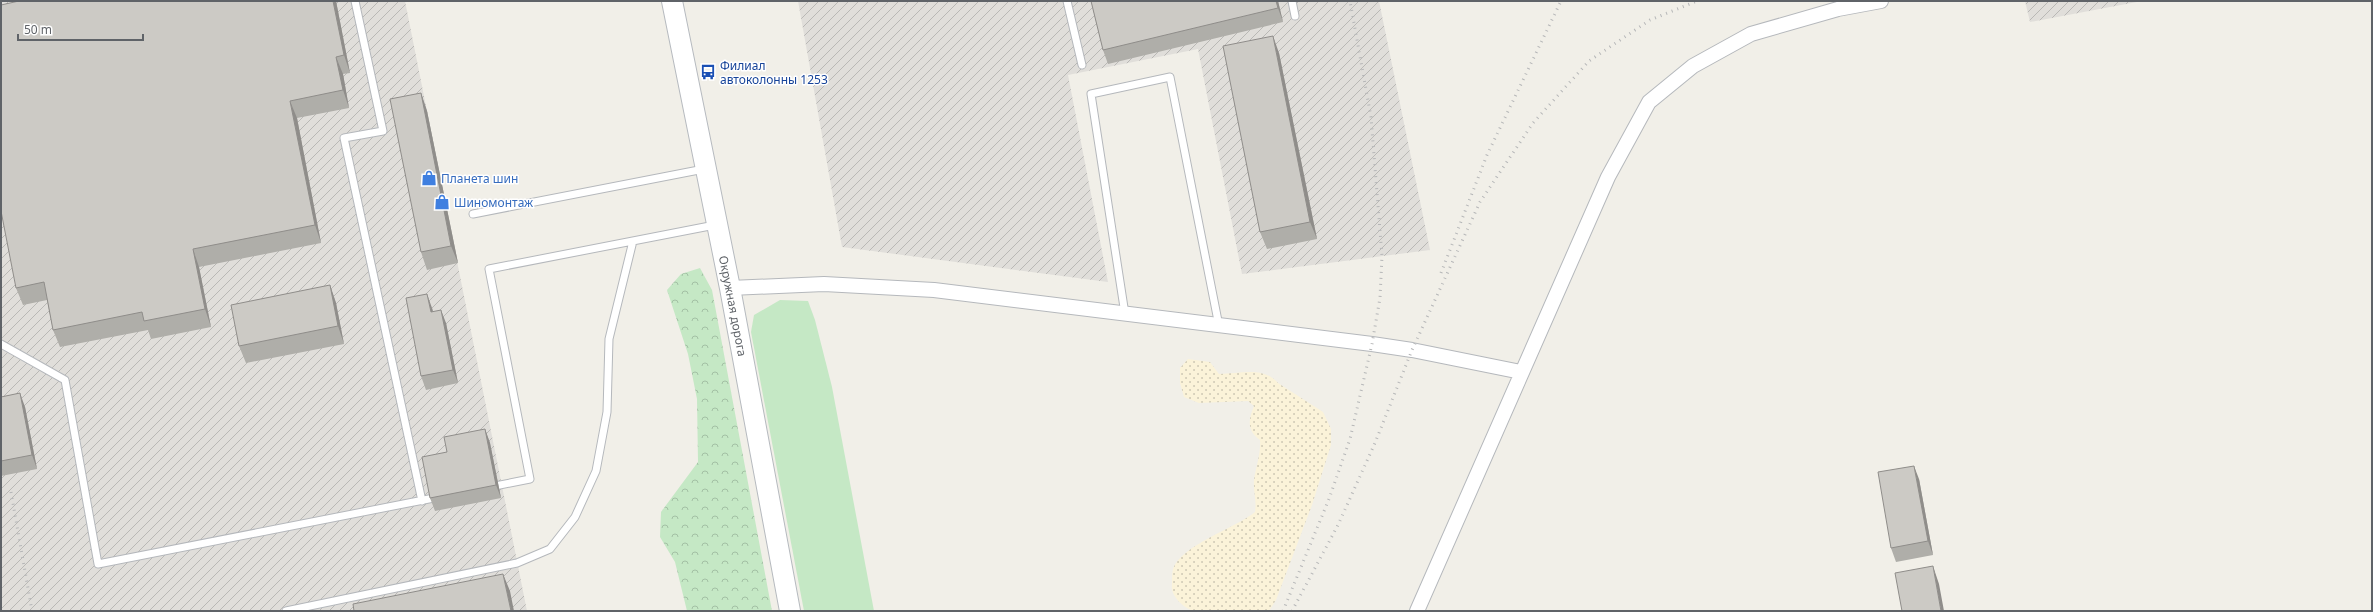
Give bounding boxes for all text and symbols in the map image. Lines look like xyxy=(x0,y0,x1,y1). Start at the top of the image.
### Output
scale bar xyxy=(18,16,143,42)
text: 50 m xyxy=(24,21,52,38)
place label: Филиал автоколонны 1253 xyxy=(720,57,828,88)
bus stop icon: Филиал автоколонны 1253 xyxy=(699,63,717,81)
shop icon: Планета шин xyxy=(420,169,438,187)
place label: Планета шин xyxy=(441,170,518,187)
shop icon: Шиномонтаж xyxy=(433,193,451,211)
place label: Шиномонтаж xyxy=(454,194,534,211)
street label: Окружная дорога xyxy=(715,254,751,358)

